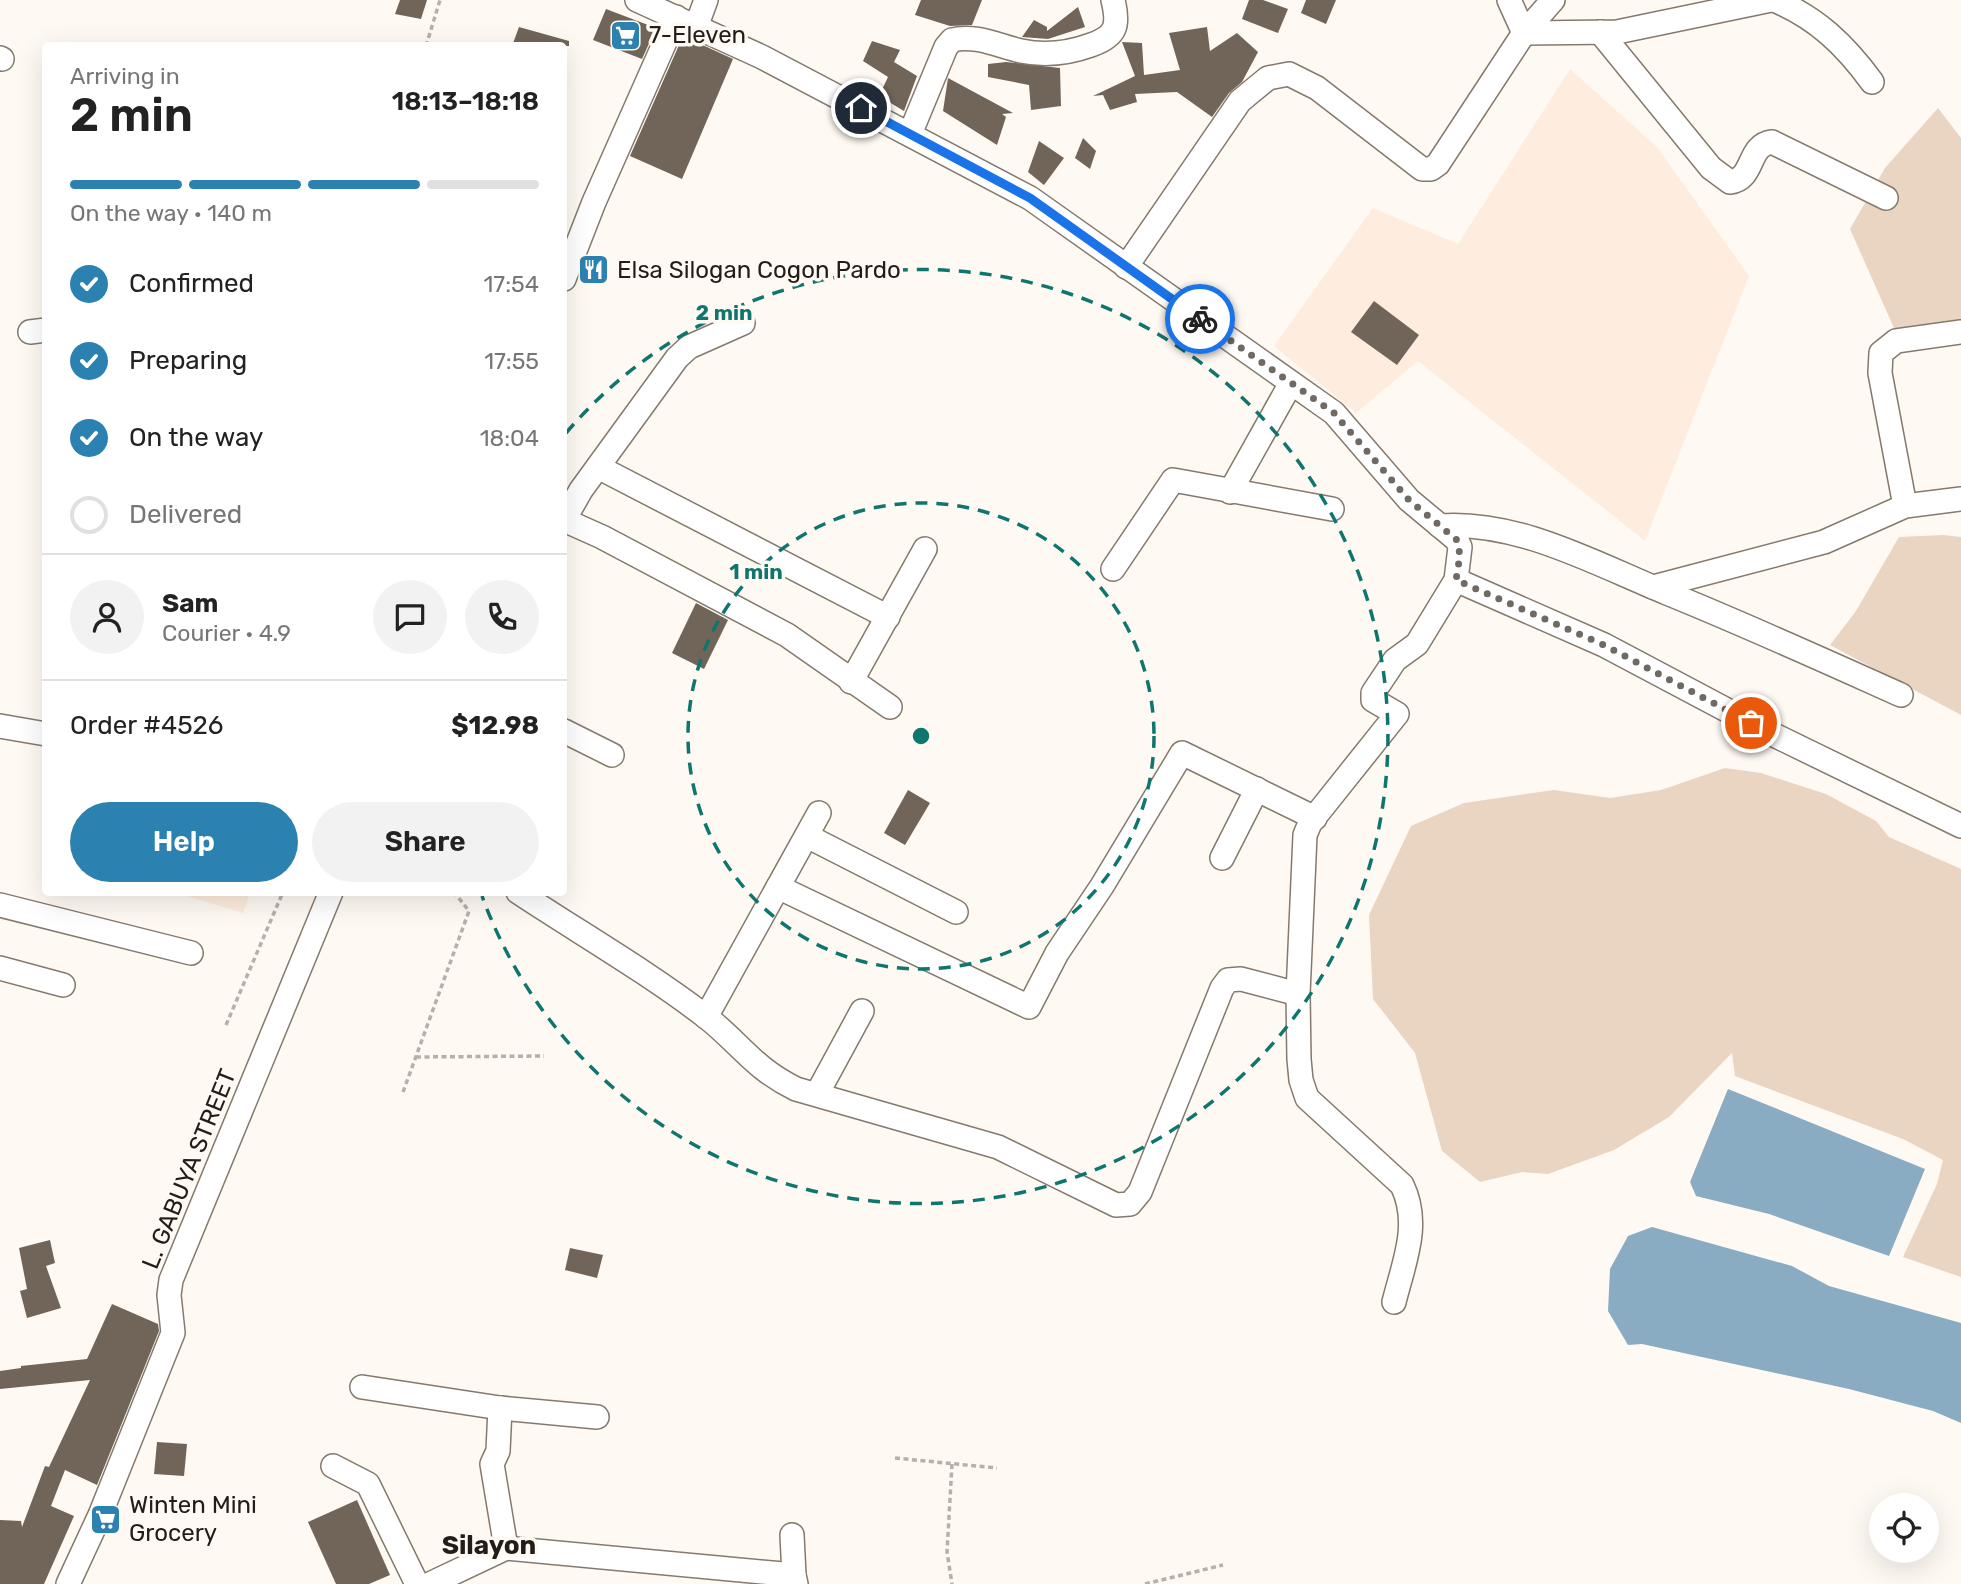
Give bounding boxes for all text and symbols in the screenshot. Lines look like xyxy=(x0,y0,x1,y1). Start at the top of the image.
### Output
supermarket icon: 7-Eleven xyxy=(609,18,643,52)
place label: 7-Eleven xyxy=(649,21,746,49)
text: Arriving in xyxy=(70,62,180,90)
pin xyxy=(831,78,891,138)
text: 18:13–18:18 xyxy=(392,86,539,117)
text: 2 min xyxy=(70,88,193,143)
icon: home xyxy=(842,89,880,127)
text: On the way · 140 m xyxy=(70,199,272,227)
restaurant icon: Elsa Silogan Cogon Pardo xyxy=(577,253,611,287)
place label: Elsa Silogan Cogon Pardo xyxy=(617,256,901,284)
icon: check xyxy=(70,265,108,303)
text: Confirmed xyxy=(129,268,254,299)
text: 17:54 xyxy=(484,270,539,298)
courier xyxy=(1165,284,1235,354)
text: 2 min xyxy=(696,300,752,325)
icon: bike xyxy=(1181,300,1219,338)
icon: check xyxy=(70,342,108,380)
text: Preparing xyxy=(129,345,247,376)
text: 17:55 xyxy=(484,347,539,375)
icon: check xyxy=(70,419,108,457)
text: On the way xyxy=(129,422,263,453)
text: 18:04 xyxy=(480,424,539,452)
text: Delivered xyxy=(129,499,242,530)
text: 1 min xyxy=(729,559,783,584)
button: person xyxy=(70,580,144,654)
button: chat xyxy=(373,580,447,654)
button: phone xyxy=(465,580,539,654)
text: Sam xyxy=(162,588,218,619)
text: Courier · 4.9 xyxy=(162,619,291,647)
pin xyxy=(1721,693,1781,753)
icon: bag xyxy=(1732,704,1770,742)
text: Order #4526 xyxy=(70,710,224,741)
text: $12.98 xyxy=(451,710,539,741)
centre of rings xyxy=(909,724,933,748)
button: Help xyxy=(70,802,298,882)
button: Share xyxy=(312,802,539,882)
street label: L. GABUYA STREET xyxy=(136,1065,242,1273)
place label: Winten Mini Grocery xyxy=(129,1491,257,1547)
map controls xyxy=(1869,1493,1939,1563)
button: locate xyxy=(1869,1493,1939,1563)
supermarket icon: Winten Mini Grocery xyxy=(89,1502,123,1536)
district label: Silayon xyxy=(442,1530,536,1561)

